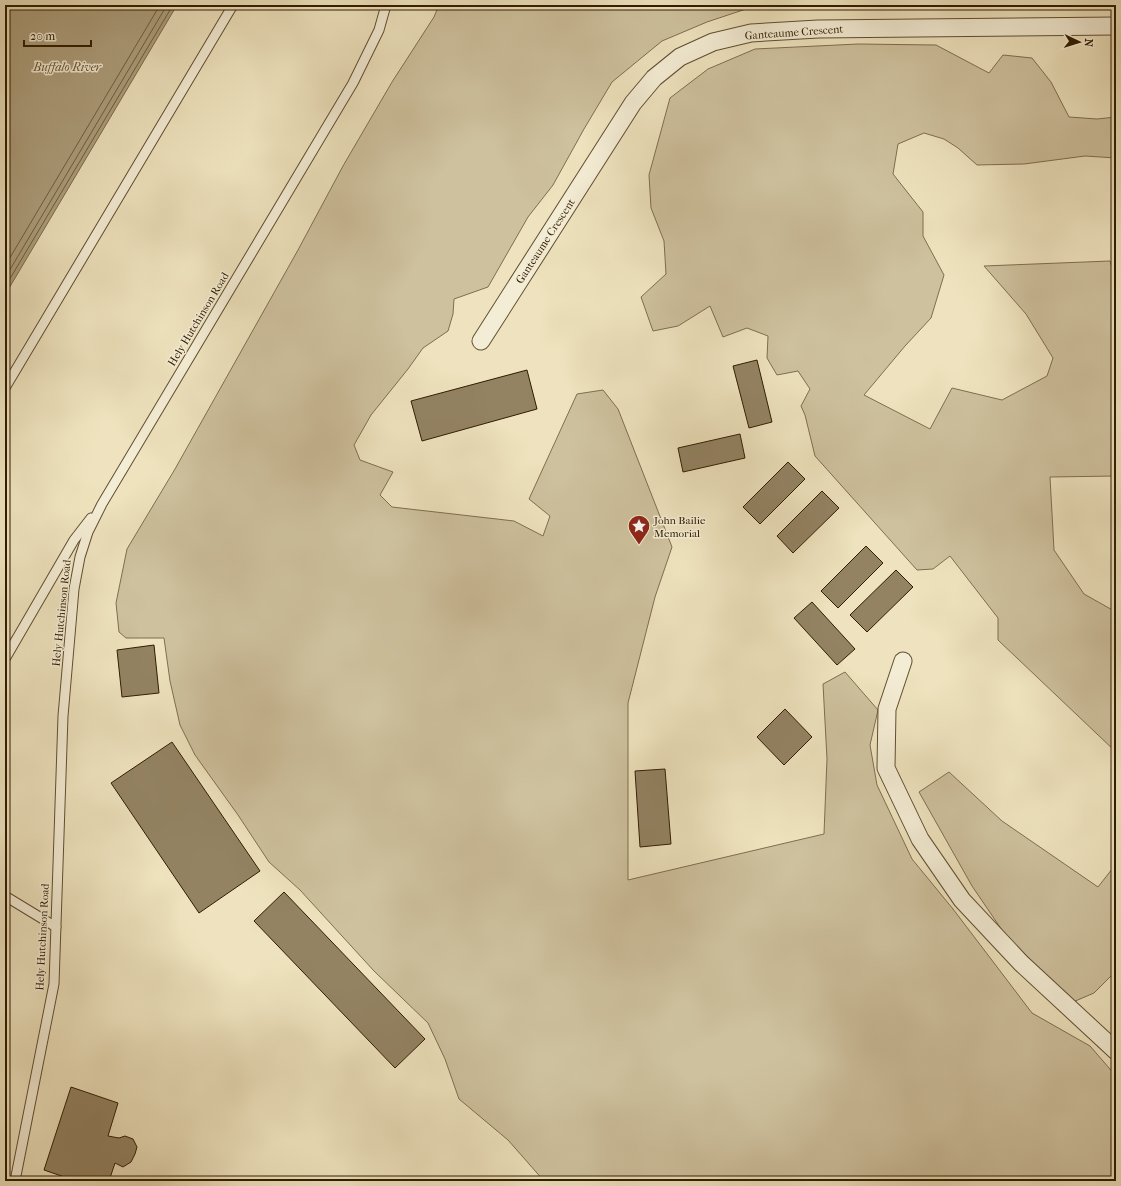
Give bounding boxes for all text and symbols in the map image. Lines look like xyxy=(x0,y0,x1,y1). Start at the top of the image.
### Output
scale bar xyxy=(24,22,91,48)
north arrow xyxy=(1059,22,1099,62)
street label: Ganteaume Crescent xyxy=(744,23,844,42)
text: 20 m xyxy=(30,29,55,43)
text: N xyxy=(1082,38,1095,48)
water label: Buffalo River xyxy=(32,60,102,74)
street label: Ganteaume Crescent xyxy=(513,196,578,286)
street label: Hely Hutchinson Road xyxy=(165,269,232,369)
place icon: John Bailie Memorial xyxy=(626,513,652,546)
place label: John Bailie Memorial xyxy=(653,514,706,540)
street label: Hely Hutchinson Road xyxy=(49,558,74,667)
street label: Hely Hutchinson Road xyxy=(33,882,52,991)

